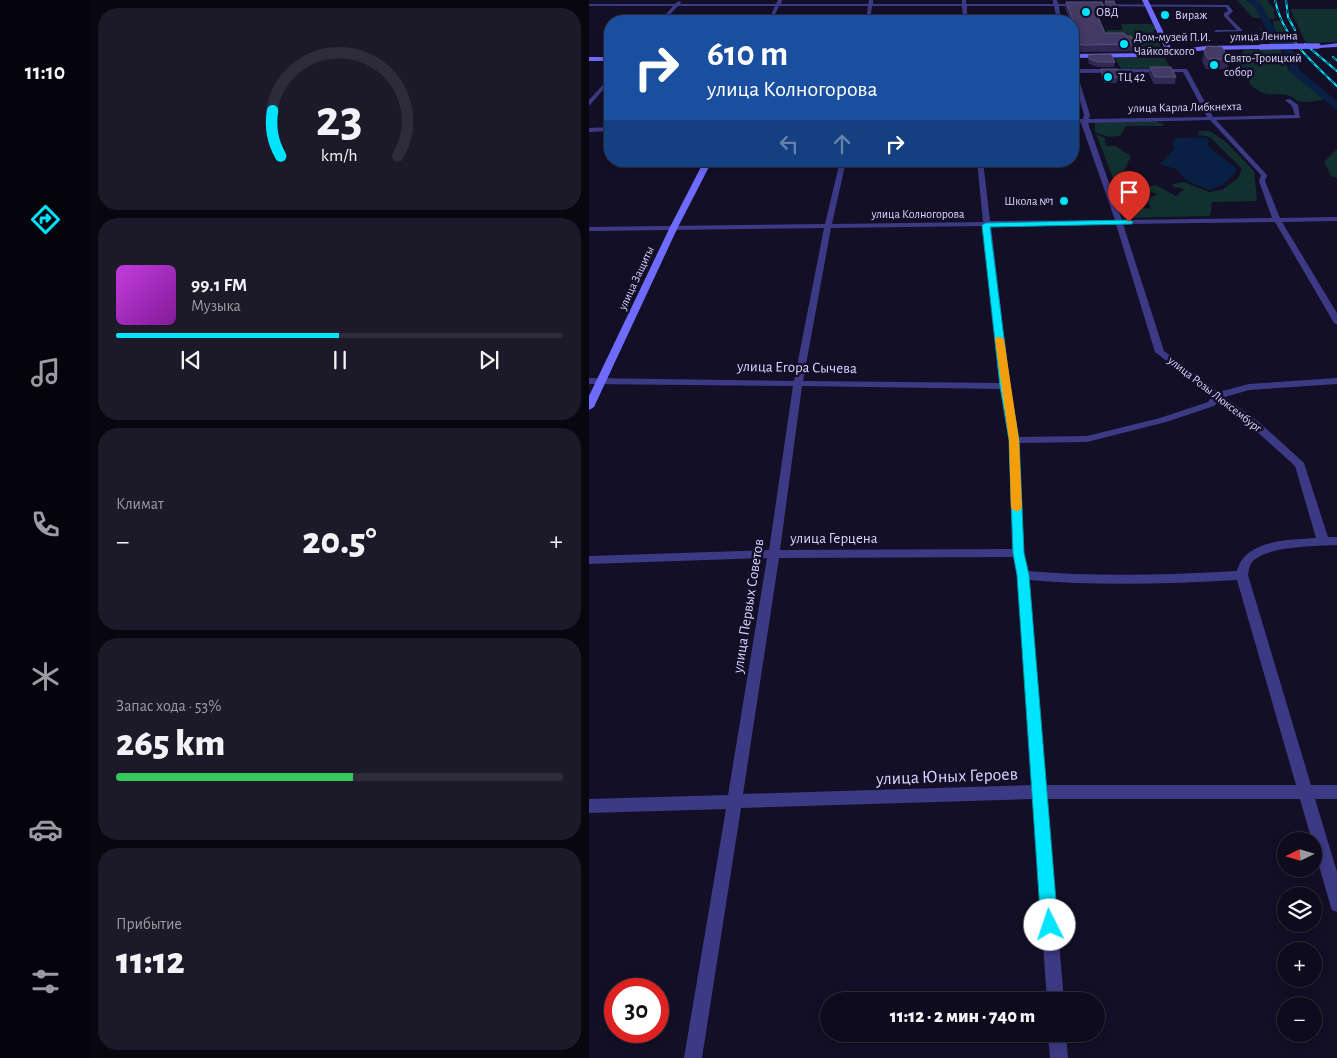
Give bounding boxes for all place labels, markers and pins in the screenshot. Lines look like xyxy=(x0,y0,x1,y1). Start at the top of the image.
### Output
marker: ОВД xyxy=(1080,6,1092,18)
place label: ОВД xyxy=(1096,6,1119,18)
marker: Вираж xyxy=(1159,9,1171,21)
place label: Вираж xyxy=(1175,9,1208,21)
place label: Дом-музей П.И. Чайковского xyxy=(1134,31,1211,57)
marker: Дом-музей П.И. Чайковского xyxy=(1118,38,1130,50)
place label: Свято-Троицкий собор xyxy=(1224,52,1302,78)
marker: Свято-Троицкий собор xyxy=(1208,59,1220,71)
marker: ТЦ 42 xyxy=(1102,71,1114,83)
place label: ТЦ 42 xyxy=(1118,71,1146,83)
pin xyxy=(1108,171,1150,222)
place label: Школа №1 xyxy=(1004,195,1054,207)
marker: Школа №1 xyxy=(1058,195,1070,207)

